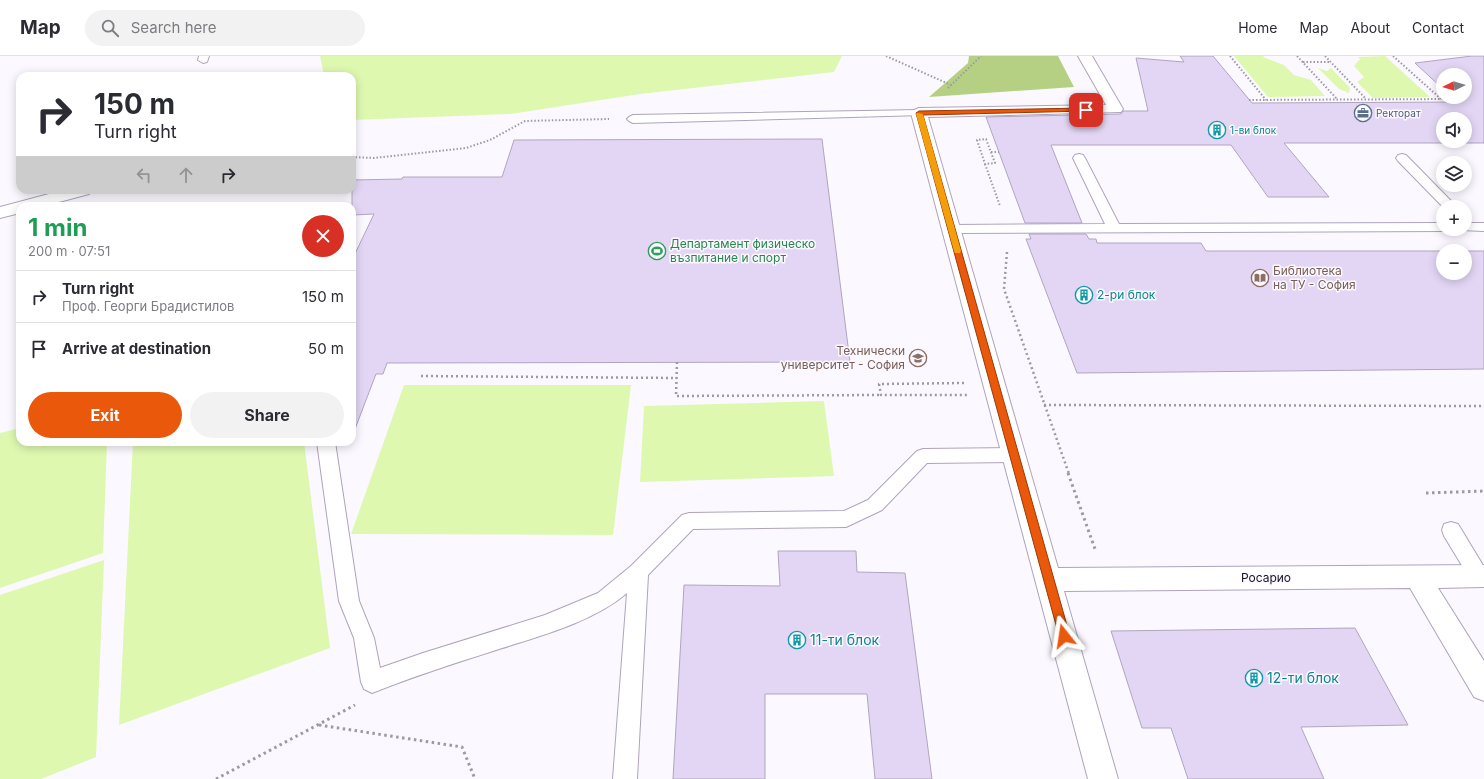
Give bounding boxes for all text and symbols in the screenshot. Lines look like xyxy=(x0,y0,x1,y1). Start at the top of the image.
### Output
search box xyxy=(85,10,365,46)
text: Map xyxy=(20,16,61,39)
icon: search xyxy=(99,17,121,39)
text: Search here xyxy=(131,18,216,37)
text: Home xyxy=(1238,19,1277,36)
text: Map xyxy=(1299,19,1329,36)
text: About xyxy=(1351,19,1390,36)
text: Contact xyxy=(1412,19,1464,36)
north arrow xyxy=(1436,68,1472,104)
map controls xyxy=(1436,68,1472,280)
text: 150 m xyxy=(94,87,175,121)
icon: right xyxy=(28,88,80,140)
pin xyxy=(1069,93,1103,127)
icon: arrive xyxy=(1075,99,1097,121)
office icon: Ректорат xyxy=(1353,103,1373,123)
place label: Ректорат xyxy=(1376,107,1421,119)
button: sound xyxy=(1436,112,1472,148)
building icon: 1-ви блок xyxy=(1207,120,1227,140)
text: Turn right xyxy=(94,121,177,142)
place label: 1-ви блок xyxy=(1230,124,1277,136)
button: layers xyxy=(1436,156,1472,192)
icon: left xyxy=(133,164,155,186)
icon: ahead xyxy=(175,164,197,186)
icon: right xyxy=(217,164,239,186)
button: + xyxy=(1436,200,1472,236)
text: 1 min xyxy=(28,213,87,242)
button: close xyxy=(302,215,344,257)
place label: Департамент физическо възпитание и спорт xyxy=(670,236,815,265)
sports icon: Департамент физическо възпитание и спорт xyxy=(647,241,667,261)
text: 200 m · 07:51 xyxy=(28,243,110,259)
button: − xyxy=(1436,244,1472,280)
place label: Библиотека на ТУ - София xyxy=(1273,263,1356,292)
library icon: Библиотека на ТУ - София xyxy=(1250,268,1270,288)
text: Turn right xyxy=(62,279,134,298)
building icon: 2-ри блок xyxy=(1074,285,1094,305)
icon: right xyxy=(28,286,50,308)
text: 150 m xyxy=(302,287,344,306)
place label: 2-ри блок xyxy=(1097,287,1156,302)
text: Проф. Георги Брадистилов xyxy=(62,298,234,314)
icon: arrive xyxy=(28,338,50,360)
text: Arrive at destination xyxy=(62,339,211,358)
text: 50 m xyxy=(308,339,344,358)
place label: Технически университет - София xyxy=(781,343,905,372)
school or university icon: Технически университет - София xyxy=(908,348,928,368)
button: Exit xyxy=(28,392,182,438)
button: Share xyxy=(190,392,344,438)
street label: Росарио xyxy=(1241,570,1291,585)
position arrow xyxy=(1043,615,1085,657)
building icon: 11-ти блок xyxy=(787,630,807,650)
place label: 11-ти блок xyxy=(810,631,880,648)
building icon: 12-ти блок xyxy=(1244,668,1264,688)
place label: 12-ти блок xyxy=(1267,669,1339,686)

